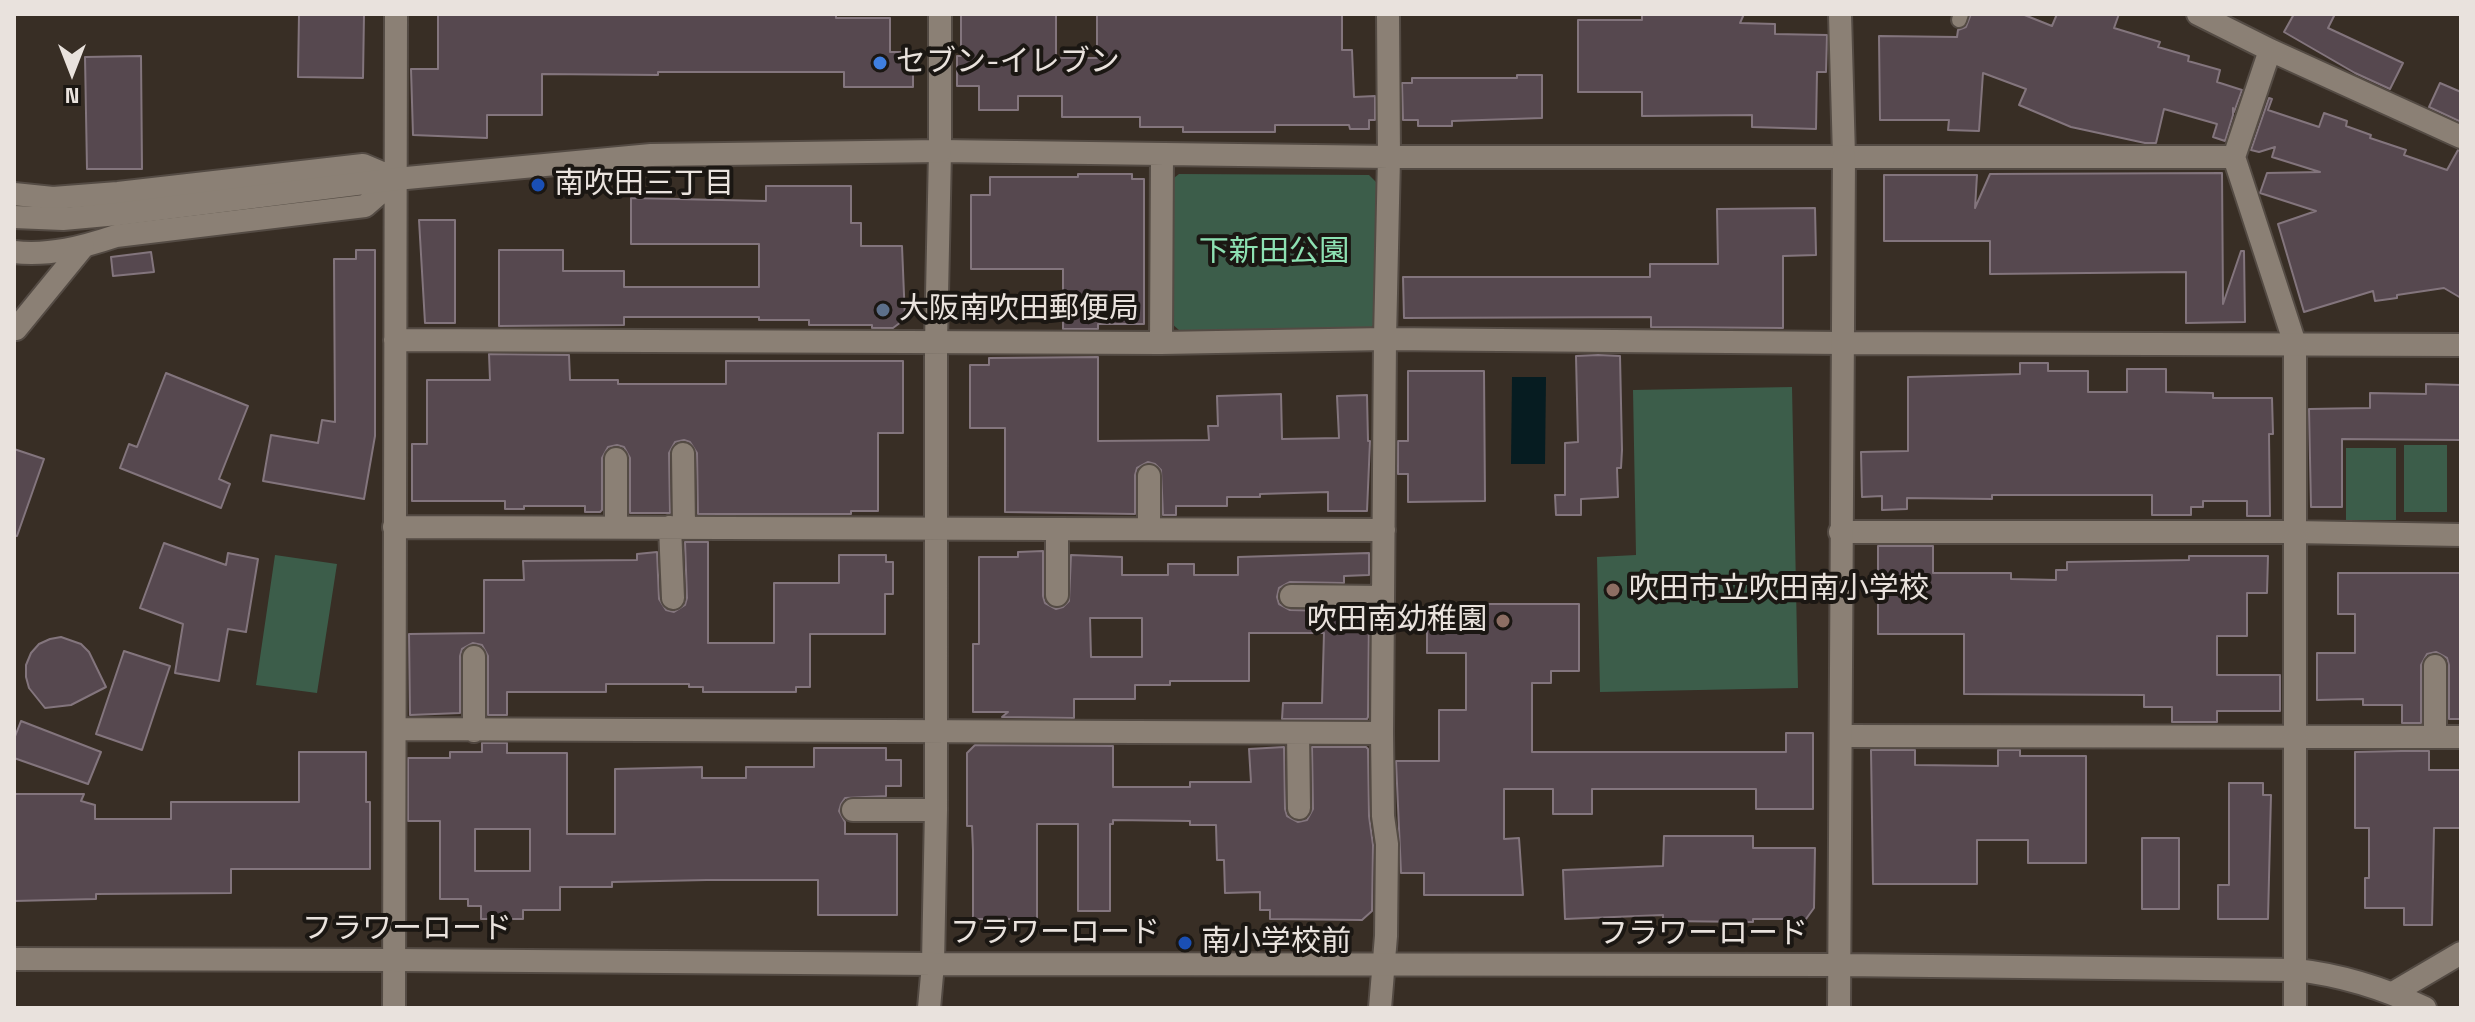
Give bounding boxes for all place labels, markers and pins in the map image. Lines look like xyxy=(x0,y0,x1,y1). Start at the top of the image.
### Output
place label: セブン-イレブン xyxy=(896,45,1120,81)
marker: セブン-イレブン xyxy=(871,54,889,72)
place label: 南吹田三丁目 xyxy=(554,167,734,203)
marker: 南吹田三丁目 xyxy=(529,176,547,194)
place label: 大阪南吹田郵便局 xyxy=(899,292,1139,328)
marker: 大阪南吹田郵便局 xyxy=(874,301,892,319)
place label: 吹田市立吹田南小学校 xyxy=(1629,572,1929,608)
marker: 吹田市立吹田南小学校 xyxy=(1604,581,1622,599)
place label: 吹田南幼稚園 xyxy=(1307,603,1487,639)
marker: 吹田南幼稚園 xyxy=(1494,612,1512,630)
place label: 南小学校前 xyxy=(1201,925,1351,961)
marker: 南小学校前 xyxy=(1176,934,1194,952)

